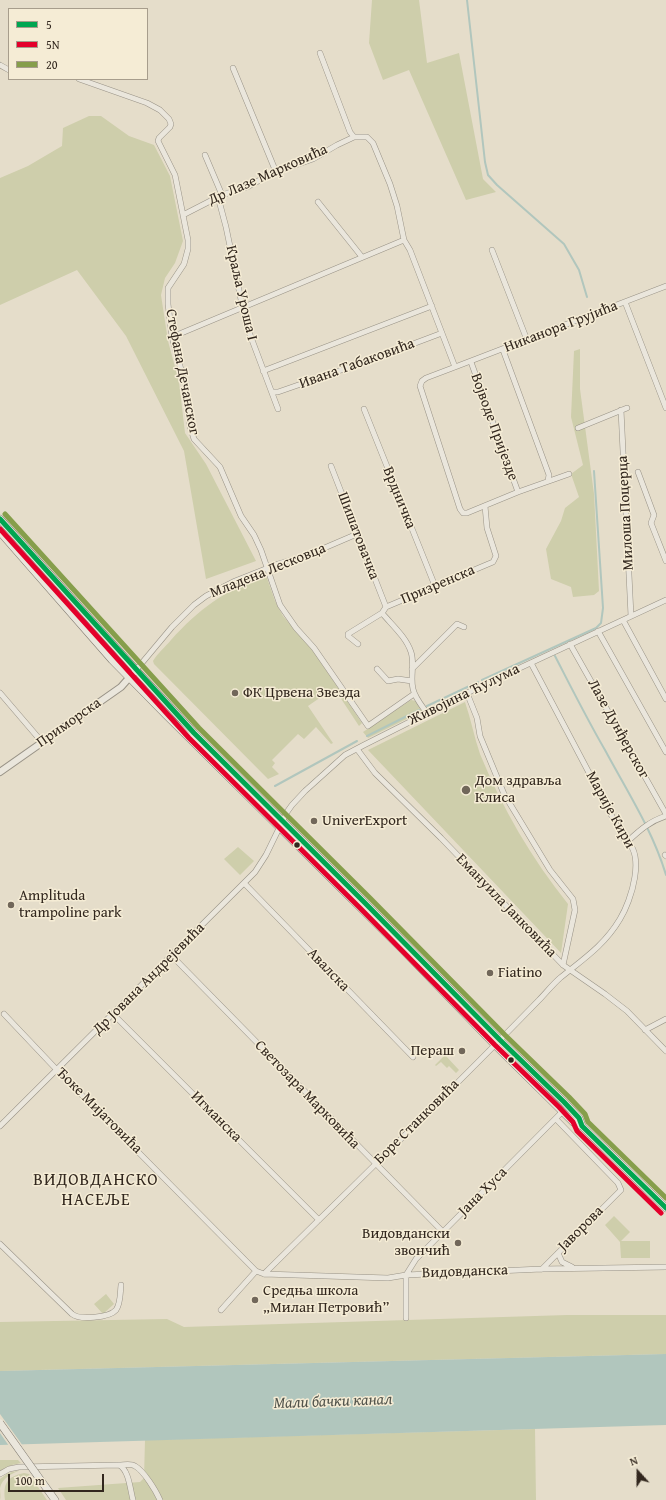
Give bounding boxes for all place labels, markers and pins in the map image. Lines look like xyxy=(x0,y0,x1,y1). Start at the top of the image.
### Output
place label: ФК Црвена Звезда xyxy=(243,684,360,702)
marker: ФК Црвена Звезда xyxy=(230,688,240,698)
place label: Дом здравља Клиса xyxy=(475,772,562,807)
marker: Дом здравља Клиса xyxy=(460,784,472,796)
place label: UniverExport xyxy=(322,812,407,830)
marker: UniverExport xyxy=(309,816,319,826)
unlabelled marker xyxy=(292,840,302,850)
place label: Amplituda trampoline park xyxy=(19,887,122,922)
marker: Amplituda trampoline park xyxy=(6,900,16,910)
place label: Fiatino xyxy=(498,964,542,982)
marker: Fiatino xyxy=(485,968,495,978)
place label: Пераш xyxy=(411,1042,454,1060)
marker: Пераш xyxy=(457,1046,467,1056)
unlabelled marker xyxy=(506,1055,516,1065)
place label: Видовдански звончић xyxy=(362,1225,450,1260)
marker: Видовдански звончић xyxy=(453,1238,463,1248)
place label: Средња школа „Милан Петровић” xyxy=(263,1282,389,1317)
marker: Средња школа „Милан Петровић” xyxy=(250,1295,260,1305)

